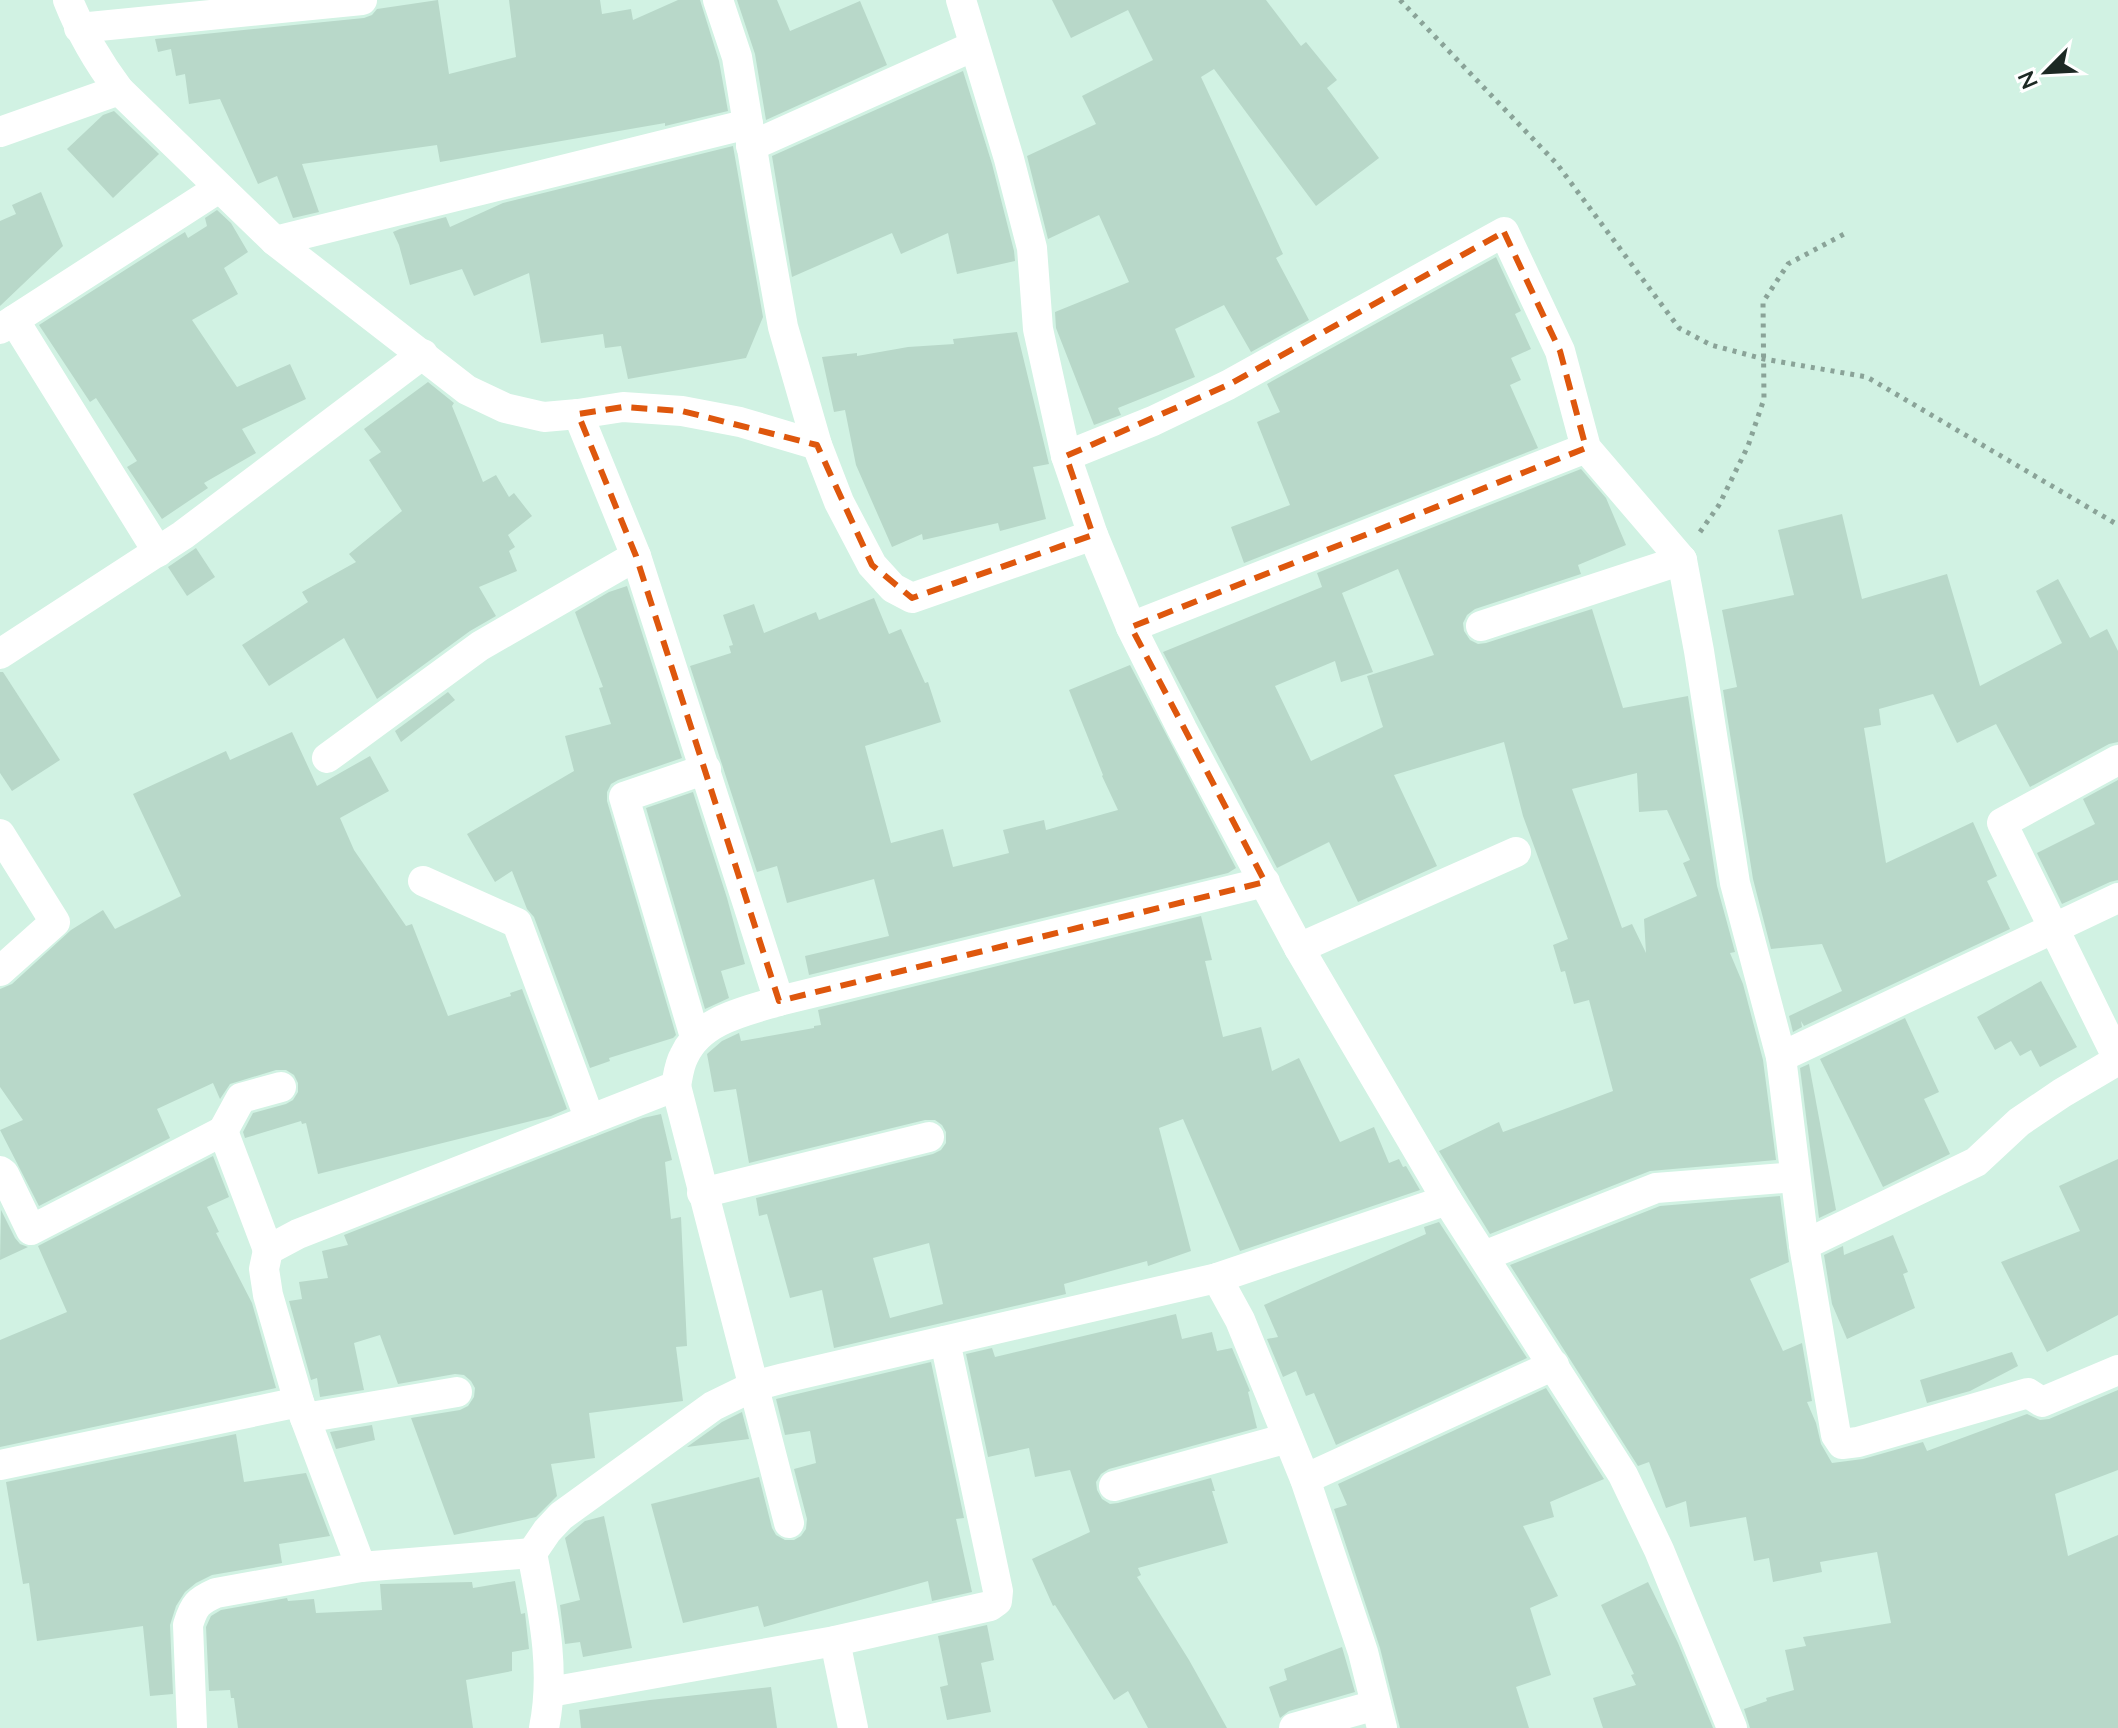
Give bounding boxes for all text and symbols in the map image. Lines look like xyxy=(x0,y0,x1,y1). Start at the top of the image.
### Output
north arrow xyxy=(2006,32,2086,112)
text: N xyxy=(2011,67,2043,94)

